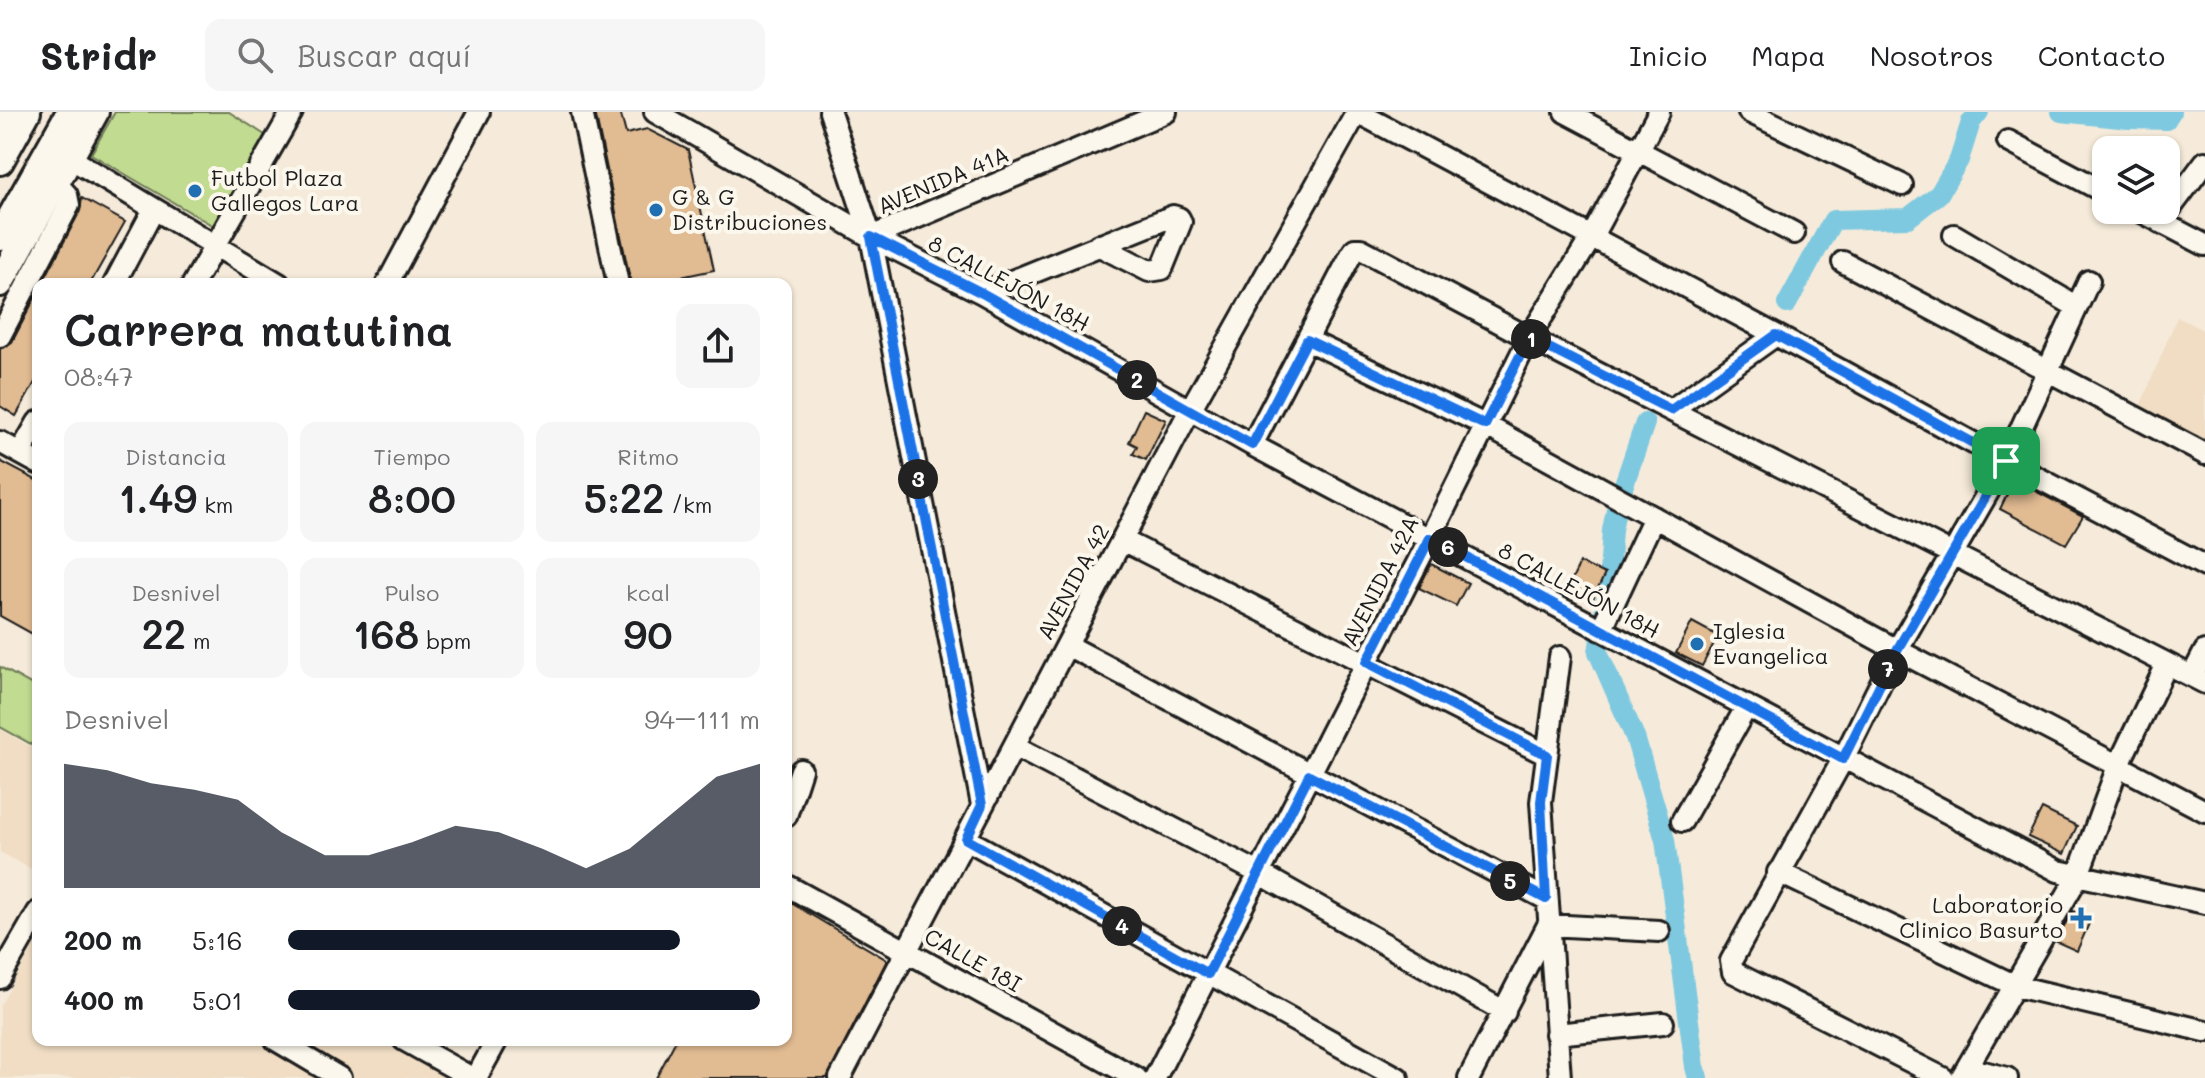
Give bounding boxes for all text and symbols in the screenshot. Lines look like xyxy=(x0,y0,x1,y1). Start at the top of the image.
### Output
search box xyxy=(205,19,765,91)
text: Stridr xyxy=(40,30,157,80)
icon: search xyxy=(233,33,277,77)
text: Buscar aquí xyxy=(297,35,472,75)
text: Inicio xyxy=(1629,37,1707,73)
text: Mapa xyxy=(1751,37,1826,73)
text: Nosotros xyxy=(1870,37,1994,73)
text: Contacto xyxy=(2038,37,2165,73)
map controls xyxy=(2092,136,2180,224)
button: layers xyxy=(2092,136,2180,224)
street label: AVENIDA 41A xyxy=(873,139,1013,220)
place label: Futbol Plaza Gallegos Lara xyxy=(211,163,359,217)
marker: Futbol Plaza Gallegos Lara xyxy=(186,182,204,200)
place label: G & G Distribuciones xyxy=(672,182,827,236)
marker: G & G Distribuciones xyxy=(647,201,665,219)
street label: 8 CALLEJÓN 18H xyxy=(924,228,1095,337)
text: Carrera matutina xyxy=(64,300,453,357)
button: share xyxy=(676,304,760,388)
pin: 1 xyxy=(1511,319,1551,359)
text: 1 xyxy=(1526,324,1536,353)
text: 08:47 xyxy=(64,359,134,393)
pin: 2 xyxy=(1117,360,1157,400)
text: 2 xyxy=(1131,365,1143,394)
pin xyxy=(1972,427,2040,495)
icon: arrive xyxy=(1984,439,2028,483)
text: Distancia xyxy=(125,442,227,471)
text: Tiempo xyxy=(374,442,450,471)
text: Ritmo xyxy=(617,442,679,471)
pin: 3 xyxy=(898,459,938,499)
text: 3 xyxy=(911,464,925,493)
text: 1.49 xyxy=(119,471,197,523)
text: 8:00 xyxy=(368,471,456,523)
text: 5:22 xyxy=(584,471,664,523)
text: km xyxy=(197,490,233,519)
text: /km xyxy=(664,490,712,519)
street label: AVENIDA 42A xyxy=(1334,511,1425,651)
street label: AVENIDA 42 xyxy=(1030,519,1115,645)
pin: 6 xyxy=(1428,527,1468,567)
text: 6 xyxy=(1441,532,1455,561)
street label: 8 CALLEJÓN 18H xyxy=(1494,535,1665,644)
text: Desnivel xyxy=(131,578,221,607)
text: Pulso xyxy=(385,578,439,607)
text: kcal xyxy=(626,578,670,607)
text: 22 xyxy=(141,607,186,659)
text: 168 xyxy=(353,607,419,659)
text: 90 xyxy=(623,607,673,659)
place label: Iglesia Evangelica xyxy=(1713,616,1828,670)
text: m xyxy=(186,626,211,655)
text: bpm xyxy=(419,626,471,655)
marker: Iglesia Evangelica xyxy=(1688,635,1706,653)
pin: 7 xyxy=(1868,649,1908,689)
text: 7 xyxy=(1882,654,1894,683)
text: Desnivel xyxy=(64,702,169,736)
text: 94–111 m xyxy=(644,702,760,736)
pin: 5 xyxy=(1490,861,1530,901)
text: 5 xyxy=(1504,866,1516,895)
place label: Laboratorio Clinico Basurto xyxy=(1899,890,2063,944)
pin: 4 xyxy=(1102,906,1142,946)
marker: Laboratorio Clinico Basurto xyxy=(2070,907,2092,929)
text: 4 xyxy=(1115,911,1129,940)
street label: CALLE 18I xyxy=(920,921,1027,998)
text: 200 m xyxy=(64,923,142,957)
text: 5:16 xyxy=(192,923,243,957)
text: 400 m xyxy=(64,983,144,1017)
text: 5:01 xyxy=(192,983,243,1017)

